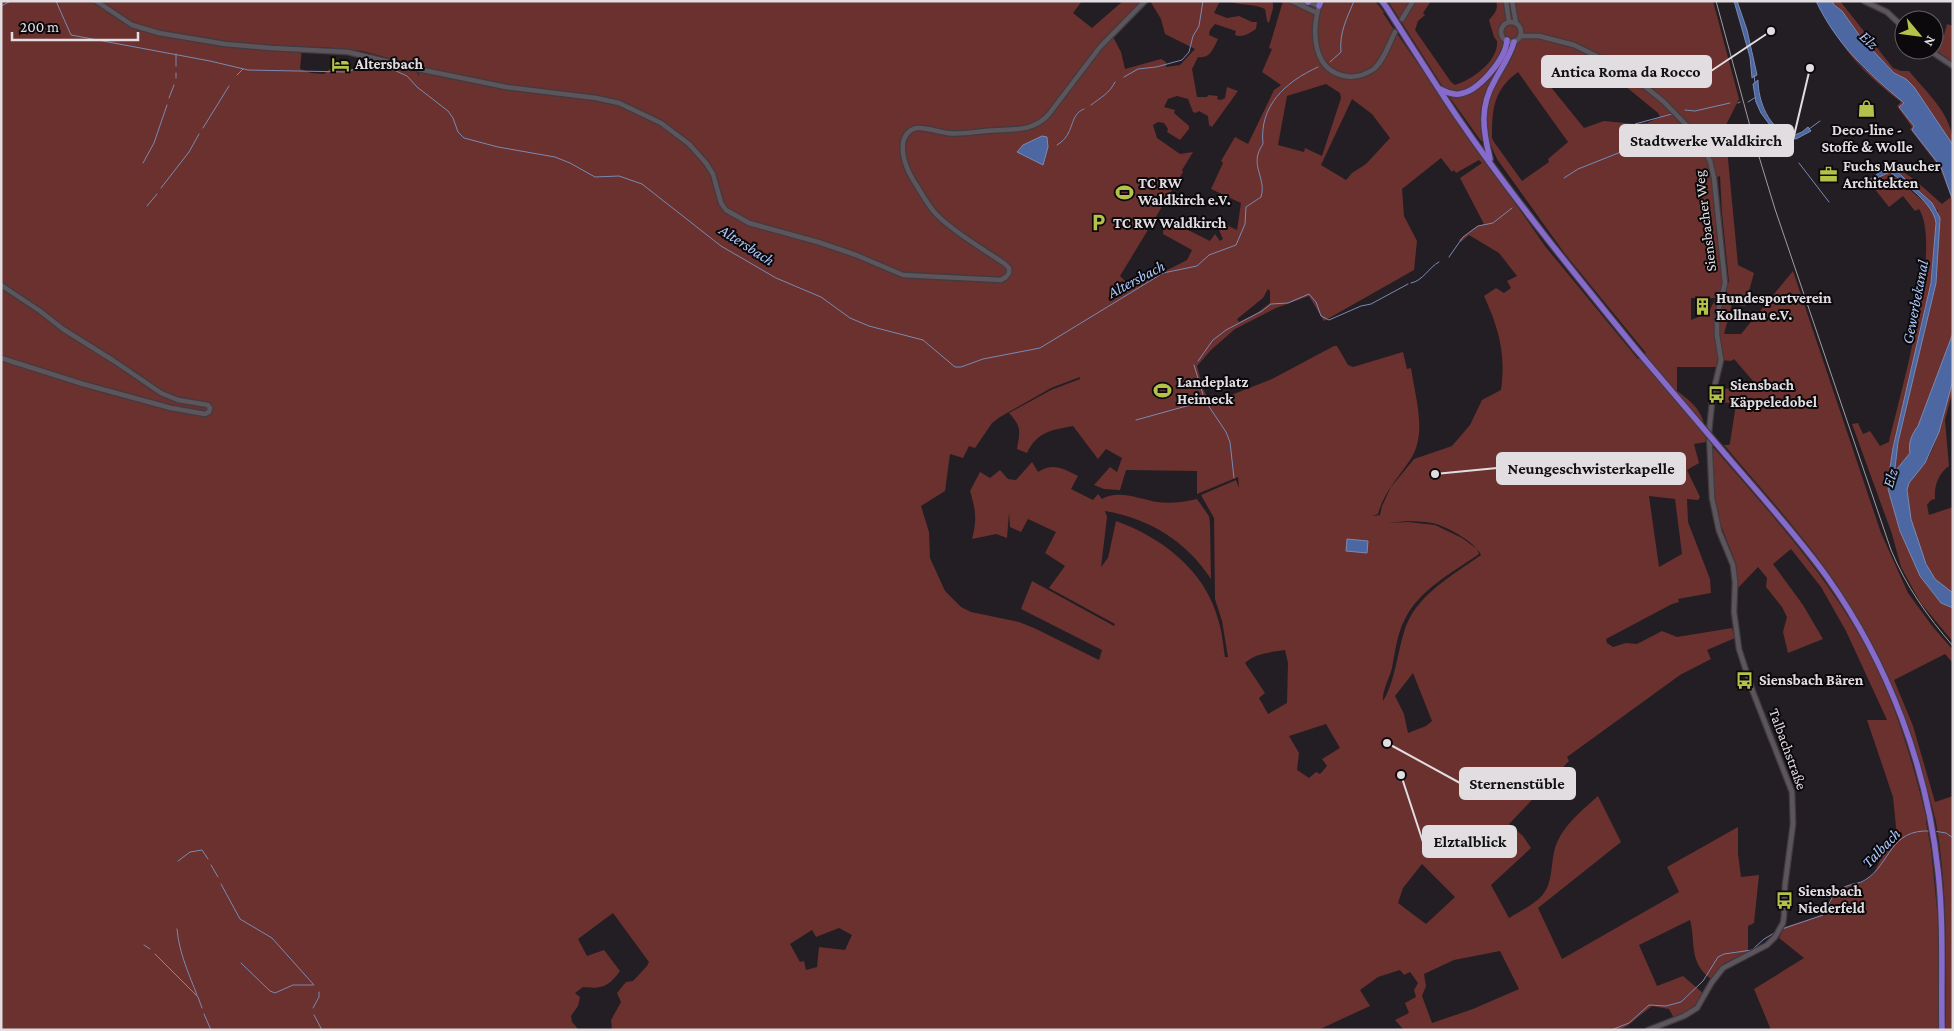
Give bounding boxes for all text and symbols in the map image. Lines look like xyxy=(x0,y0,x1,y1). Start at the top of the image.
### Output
scale bar xyxy=(12,10,139,42)
north arrow xyxy=(1894,10,1944,60)
text: 200 m xyxy=(20,19,59,35)
water label: Elz xyxy=(1856,27,1882,53)
text: N xyxy=(1921,33,1940,50)
hotel icon: Altersbach xyxy=(331,54,351,74)
place label: Altersbach xyxy=(354,56,423,72)
callout: Antica Roma da Rocco xyxy=(1542,56,1711,87)
text: Antica Roma da Rocco xyxy=(1550,63,1701,80)
shop icon: Deco-line - Stoffe & Wolle xyxy=(1857,99,1877,119)
place label: Deco-line - Stoffe & Wolle xyxy=(1821,122,1913,155)
callout: Stadtwerke Waldkirch xyxy=(1620,125,1793,156)
text: Stadtwerke Waldkirch xyxy=(1630,132,1782,149)
place label: Fuchs Maucher Architekten xyxy=(1842,158,1940,191)
office icon: Fuchs Maucher Architekten xyxy=(1819,165,1839,185)
street label: Siensbacher Weg xyxy=(1691,169,1720,273)
place label: TC RW Waldkirch e.V. xyxy=(1137,175,1231,208)
sports icon: TC RW Waldkirch e.V. xyxy=(1114,182,1134,202)
parking icon: TC RW Waldkirch xyxy=(1089,213,1109,233)
place label: TC RW Waldkirch xyxy=(1113,215,1227,231)
water label: Altersbach xyxy=(715,220,778,269)
water label: Altersbach xyxy=(1104,257,1168,302)
water label: Gewerbekanal xyxy=(1899,258,1932,345)
place label: Hundesportverein Kollnau e.V. xyxy=(1716,290,1832,323)
building icon: Hundesportverein Kollnau e.V. xyxy=(1692,297,1712,317)
place label: Landeplatz Heimeck xyxy=(1177,374,1248,407)
place label: Siensbach Käppeledobel xyxy=(1730,377,1818,410)
sports icon: Landeplatz Heimeck xyxy=(1153,381,1173,401)
bus stop icon: Siensbach Käppeledobel xyxy=(1706,384,1726,404)
callout: Neungeschwisterkapelle xyxy=(1497,453,1685,484)
text: Neungeschwisterkapelle xyxy=(1507,460,1675,477)
water label: Elz xyxy=(1879,466,1901,489)
bus stop icon: Siensbach Bären xyxy=(1735,670,1755,690)
place label: Siensbach Bären xyxy=(1759,672,1864,688)
street label: Talbachstraße xyxy=(1766,706,1810,792)
callout: Sternenstüble xyxy=(1460,768,1575,799)
text: Sternenstüble xyxy=(1469,775,1565,792)
water label: Talbach xyxy=(1858,825,1904,871)
callout: Elztalblick xyxy=(1423,826,1516,857)
text: Elztalblick xyxy=(1434,833,1507,850)
place label: Siensbach Niederfeld xyxy=(1798,883,1866,916)
bus stop icon: Siensbach Niederfeld xyxy=(1774,890,1794,910)

